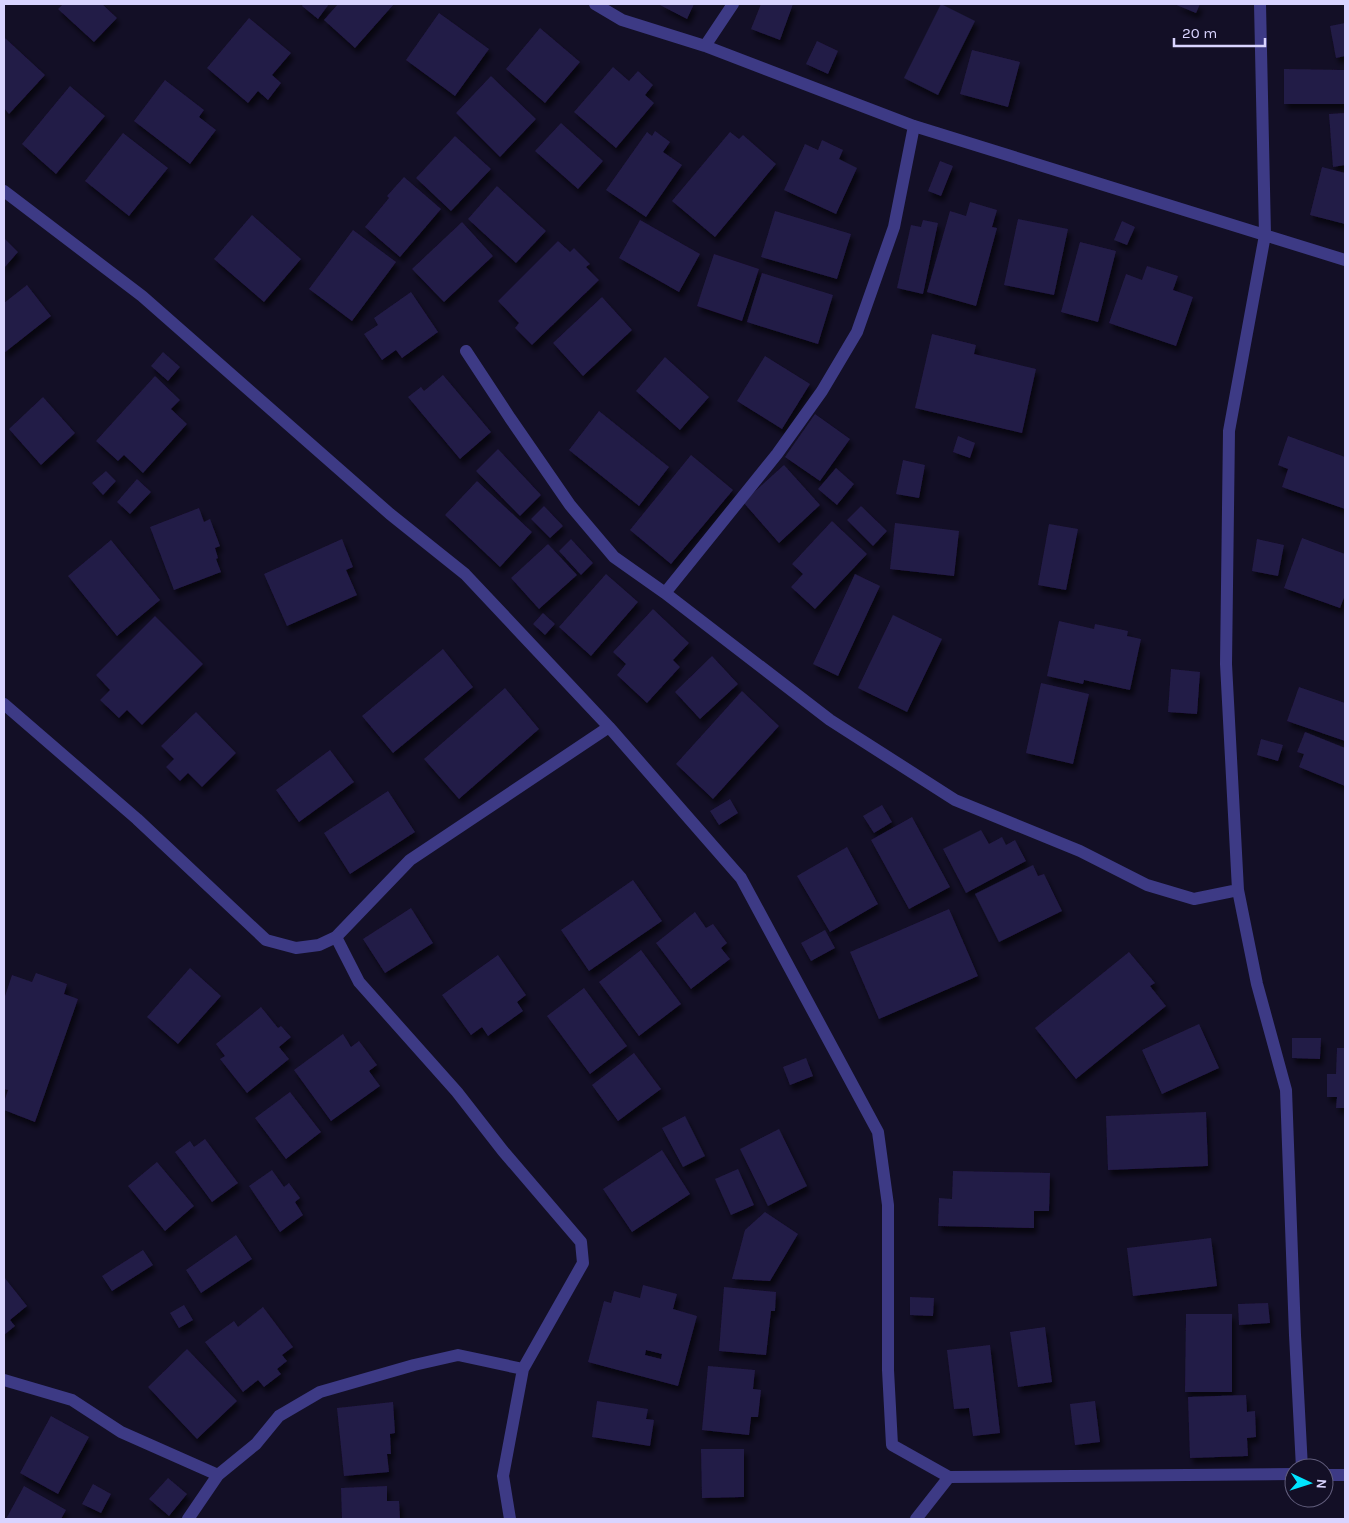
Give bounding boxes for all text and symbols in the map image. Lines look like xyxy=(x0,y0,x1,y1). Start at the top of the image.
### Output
scale bar xyxy=(1174,15,1265,47)
text: 20 m xyxy=(1182,24,1217,42)
north arrow xyxy=(1284,1458,1334,1508)
text: N xyxy=(1313,1478,1330,1489)

